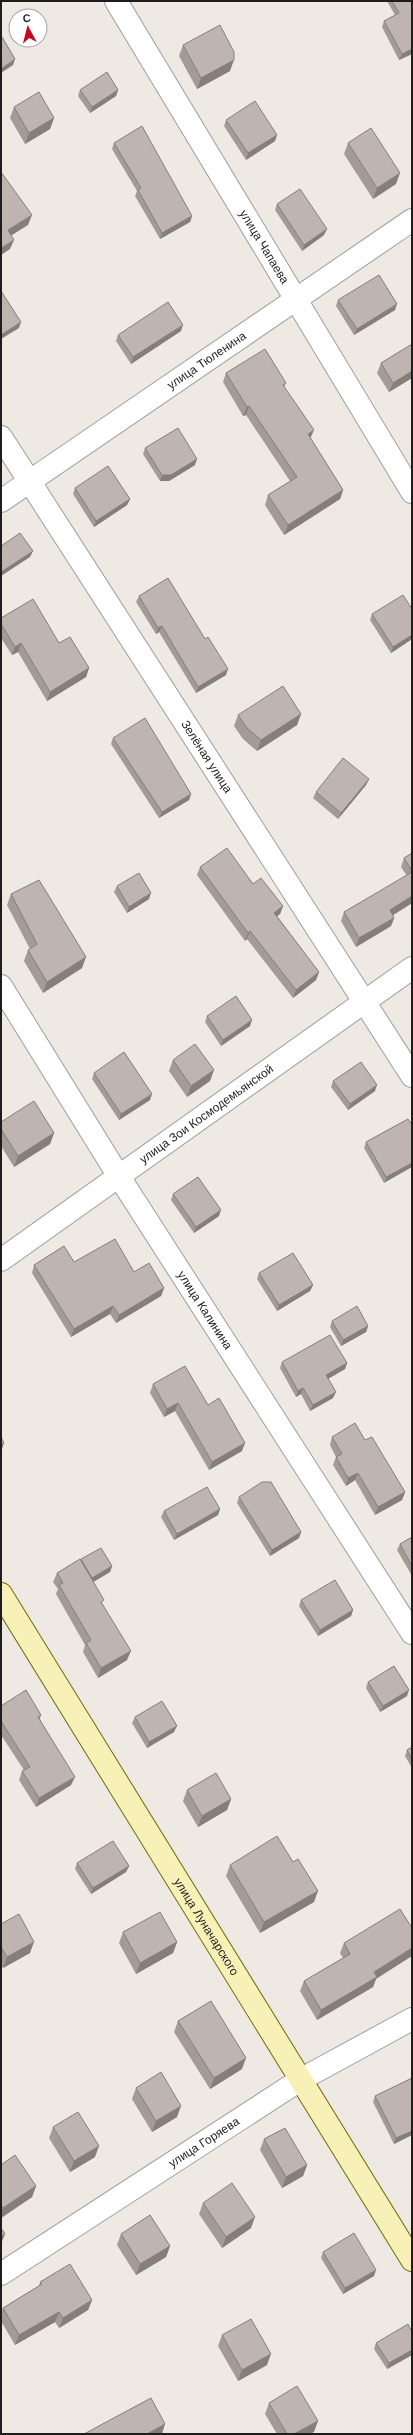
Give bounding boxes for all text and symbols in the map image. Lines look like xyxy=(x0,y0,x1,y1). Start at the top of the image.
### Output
north arrow xyxy=(8,8,48,48)
text: С xyxy=(22,12,32,25)
street label: улица Чапаева xyxy=(237,207,292,287)
street label: улица Тюленина xyxy=(164,328,249,392)
street label: Зелёная улица xyxy=(178,718,235,796)
street label: улица Зои Космодемьянской xyxy=(137,1062,276,1166)
street label: улица Калинина xyxy=(174,1268,235,1352)
street label: улица Луначарского xyxy=(171,1875,242,1978)
street label: улица Горяева xyxy=(166,2114,242,2170)

